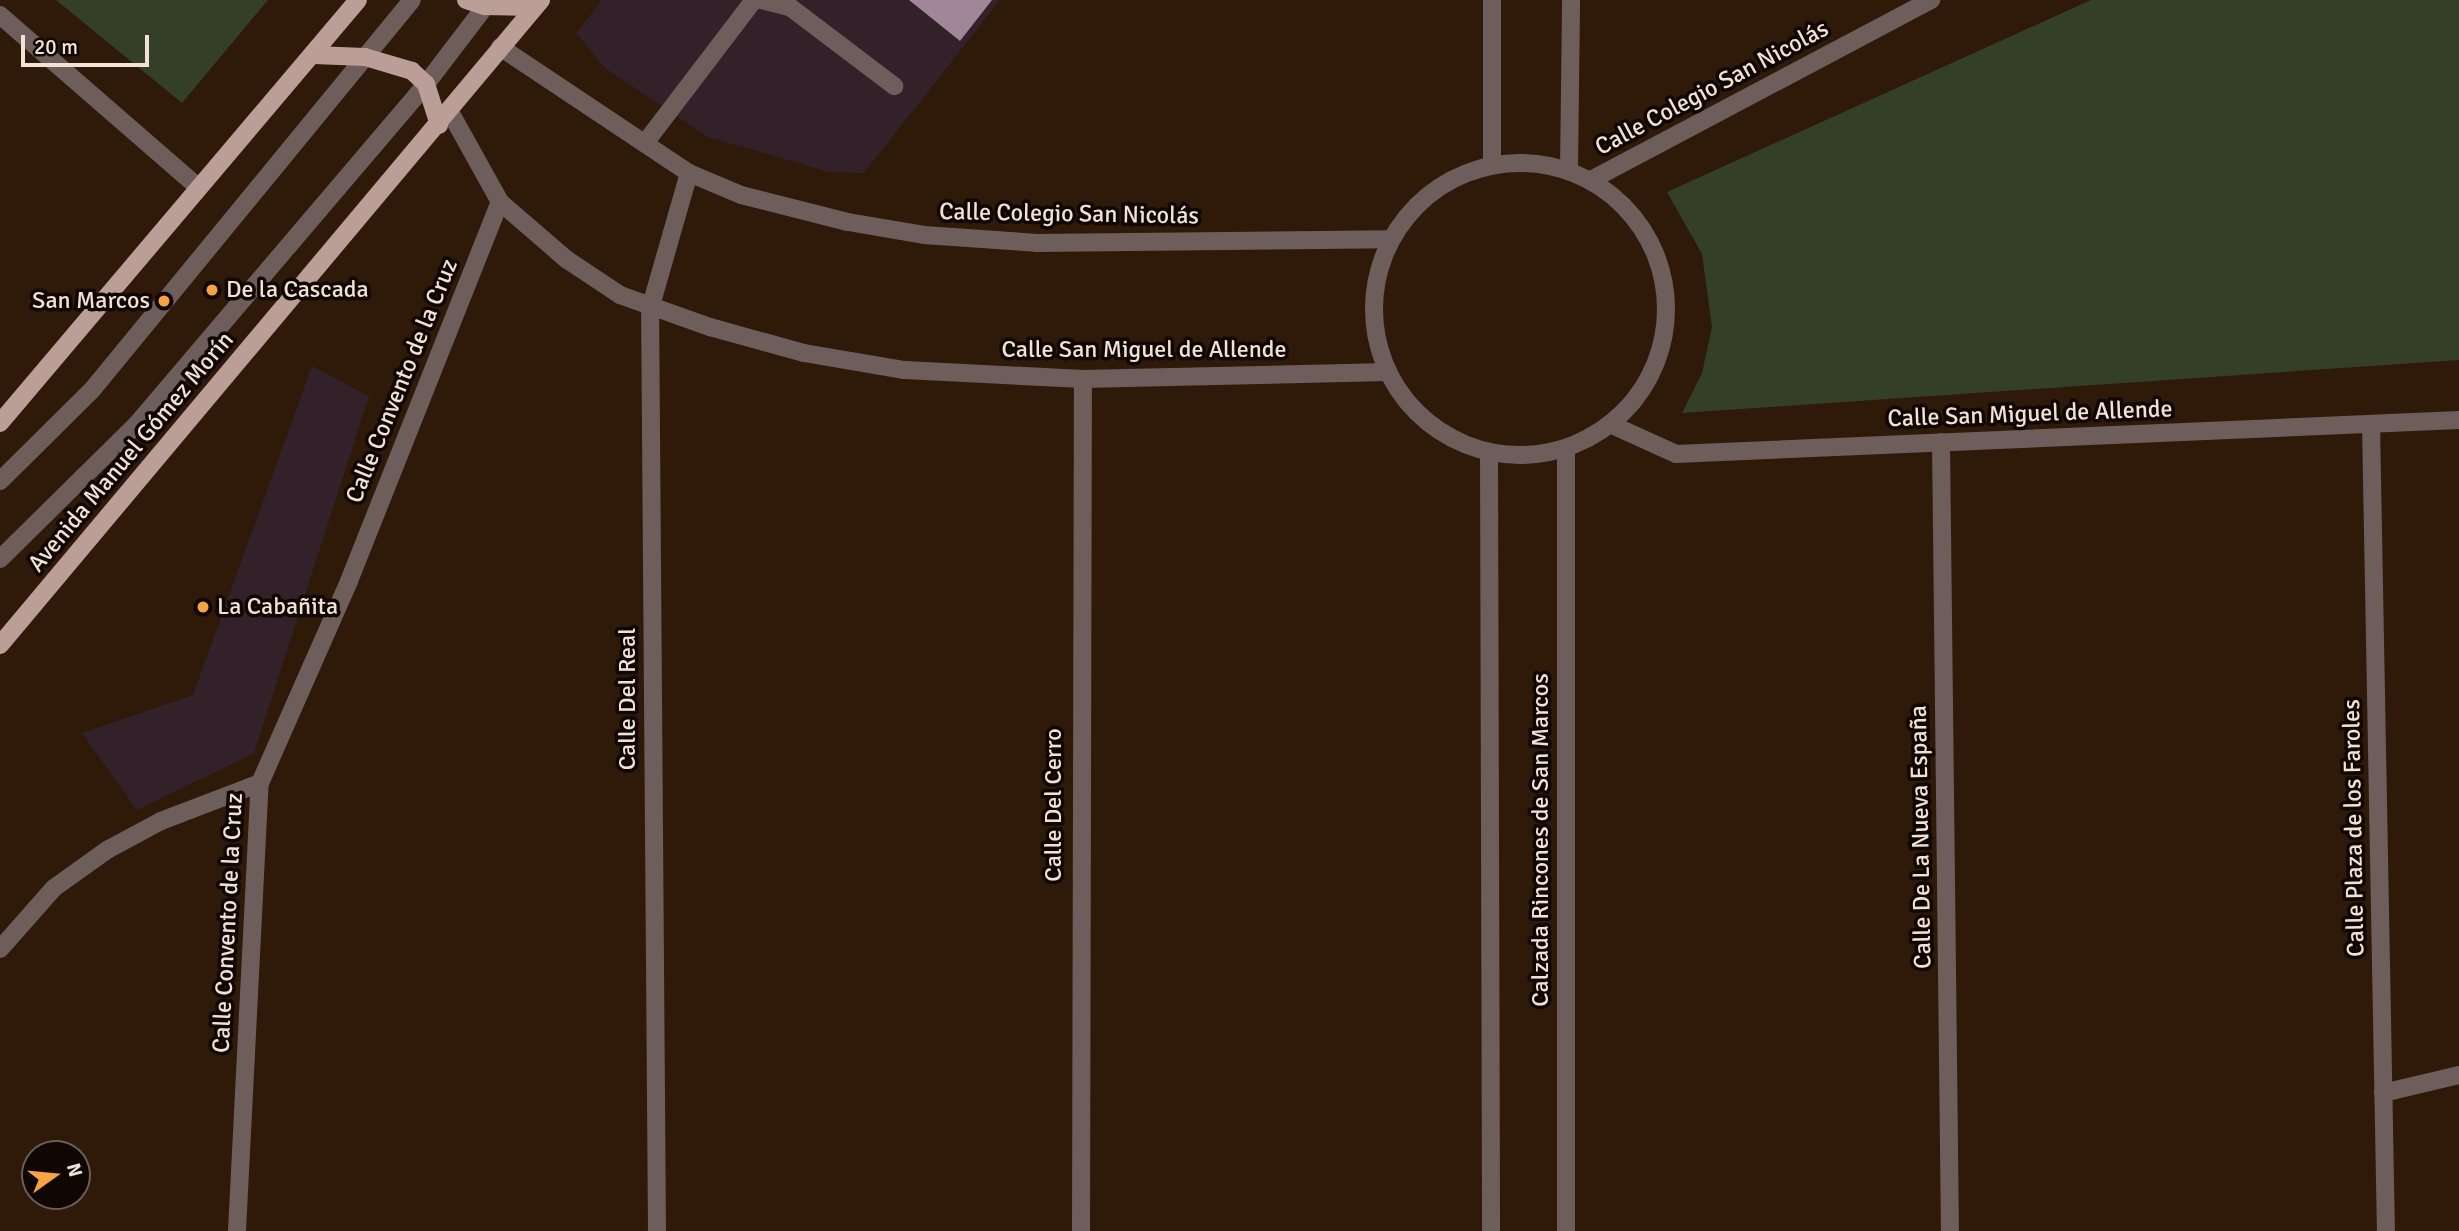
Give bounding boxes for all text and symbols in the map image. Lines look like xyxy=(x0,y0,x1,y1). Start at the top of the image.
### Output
street label: Calle Colegio San Nicolás xyxy=(1590,14,1834,162)
scale bar xyxy=(24,21,152,65)
text: 20 m xyxy=(34,34,78,60)
street label: Calle Colegio San Nicolás xyxy=(939,197,1199,231)
street label: Calle Convento de la Cruz xyxy=(340,255,464,507)
place label: De la Cascada xyxy=(226,276,369,304)
marker: De la Cascada xyxy=(204,282,220,298)
place label: San Marcos xyxy=(32,287,150,315)
marker: San Marcos xyxy=(156,293,172,309)
street label: Avenida Manuel Gómez Morín xyxy=(22,326,240,578)
street label: Calle San Miguel de Allende xyxy=(1001,336,1287,364)
street label: Calle San Miguel de Allende xyxy=(1887,395,2173,433)
place label: La Cabañita xyxy=(217,593,338,621)
marker: La Cabañita xyxy=(195,599,211,615)
street label: Calle Del Real xyxy=(614,628,642,770)
street label: Calzada Rincones de San Marcos xyxy=(1527,673,1555,1007)
street label: Calle Plaza de los Faroles xyxy=(2337,699,2371,957)
street label: Calle De La Nueva España xyxy=(1904,705,1938,969)
street label: Calle Del Cerro xyxy=(1040,728,1068,882)
street label: Calle Convento de la Cruz xyxy=(207,792,249,1054)
north arrow xyxy=(21,1140,91,1210)
text: N xyxy=(61,1161,88,1180)

